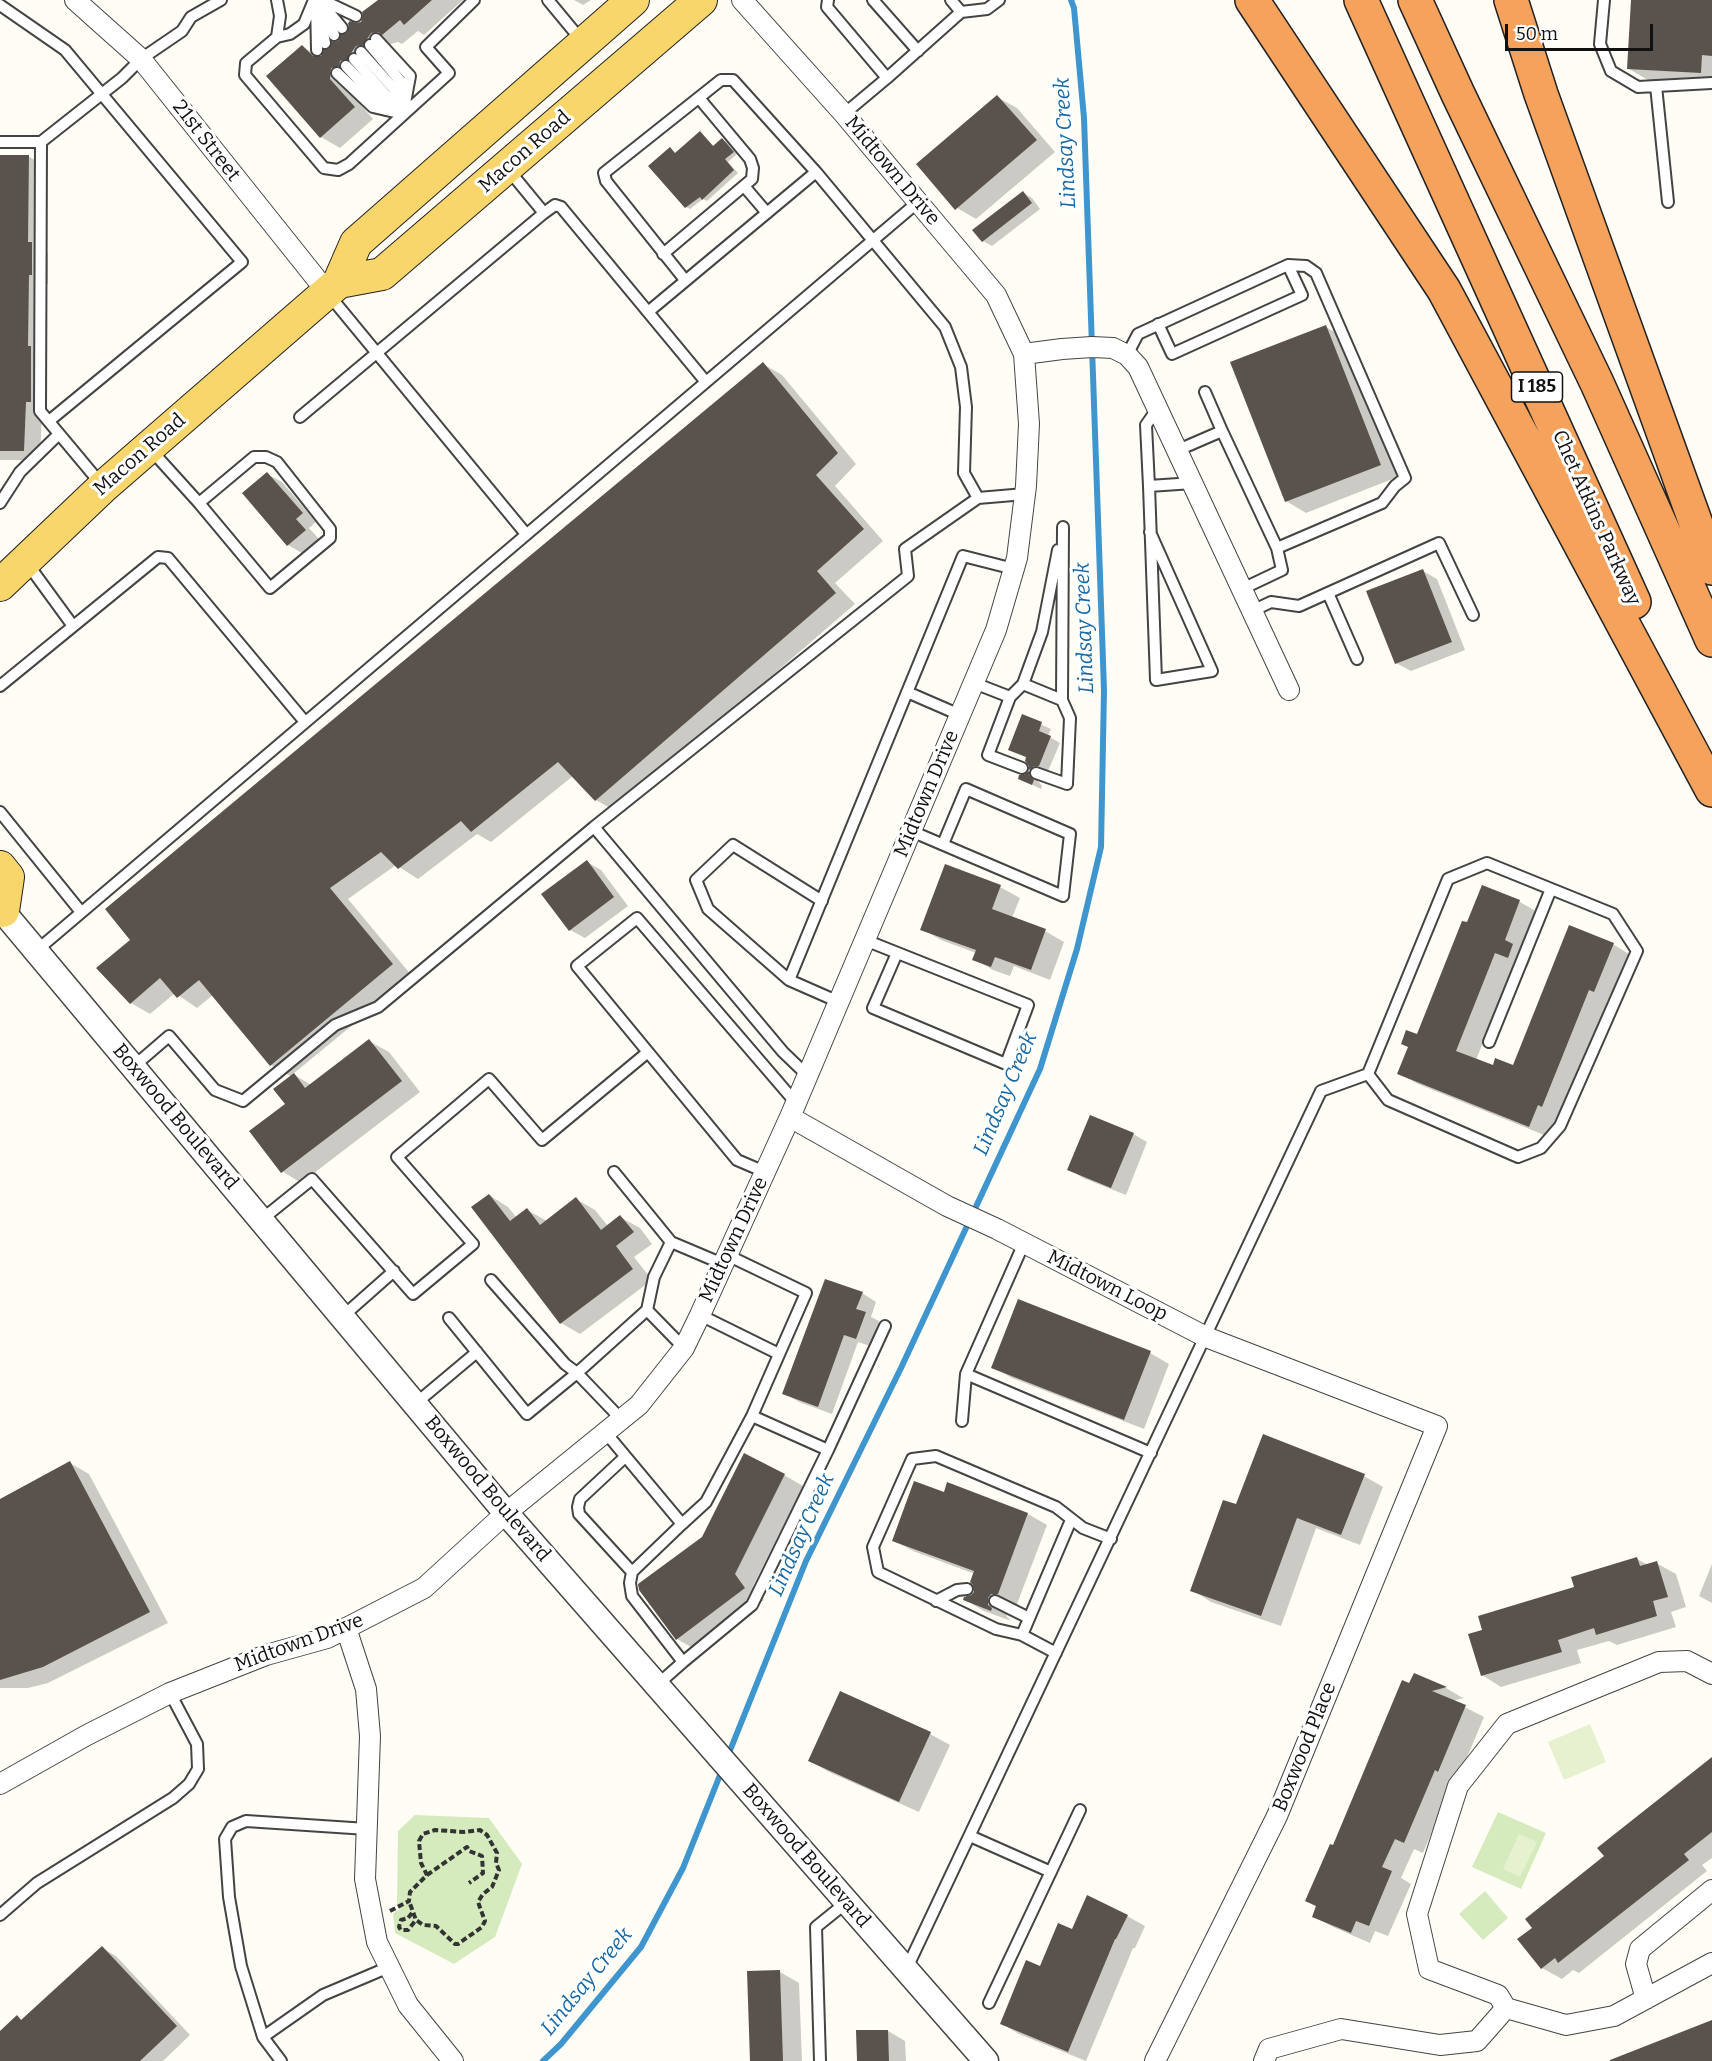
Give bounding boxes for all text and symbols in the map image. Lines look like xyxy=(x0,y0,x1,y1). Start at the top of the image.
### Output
scale bar xyxy=(1508,12,1656,50)
text: 50 m xyxy=(1516,23,1558,45)
water label: Lindsay Creek xyxy=(1050,77,1082,209)
street label: 21st Street xyxy=(167,96,245,186)
street label: Macon Road xyxy=(474,106,576,198)
street label: Midtown Drive xyxy=(839,111,945,231)
road number: I 185 xyxy=(1512,372,1562,402)
street label: Macon Road xyxy=(89,409,191,501)
street label: Chet Atkins Parkway xyxy=(1547,427,1645,609)
water label: Lindsay Creek xyxy=(1070,562,1100,694)
street label: Midtown Drive xyxy=(889,727,965,861)
water label: Lindsay Creek xyxy=(969,1029,1043,1159)
street label: Boxwood Boulevard xyxy=(107,1039,243,1195)
street label: Midtown Drive xyxy=(694,1174,774,1306)
street label: Midtown Loop xyxy=(1043,1245,1171,1327)
street label: Boxwood Boulevard xyxy=(419,1411,555,1567)
water label: Lindsay Creek xyxy=(764,1470,840,1600)
street label: Midtown Drive xyxy=(231,1609,367,1677)
street label: Boxwood Place xyxy=(1268,1679,1342,1815)
street label: Boxwood Boulevard xyxy=(737,1779,875,1933)
water label: Lindsay Creek xyxy=(536,1923,638,2041)

